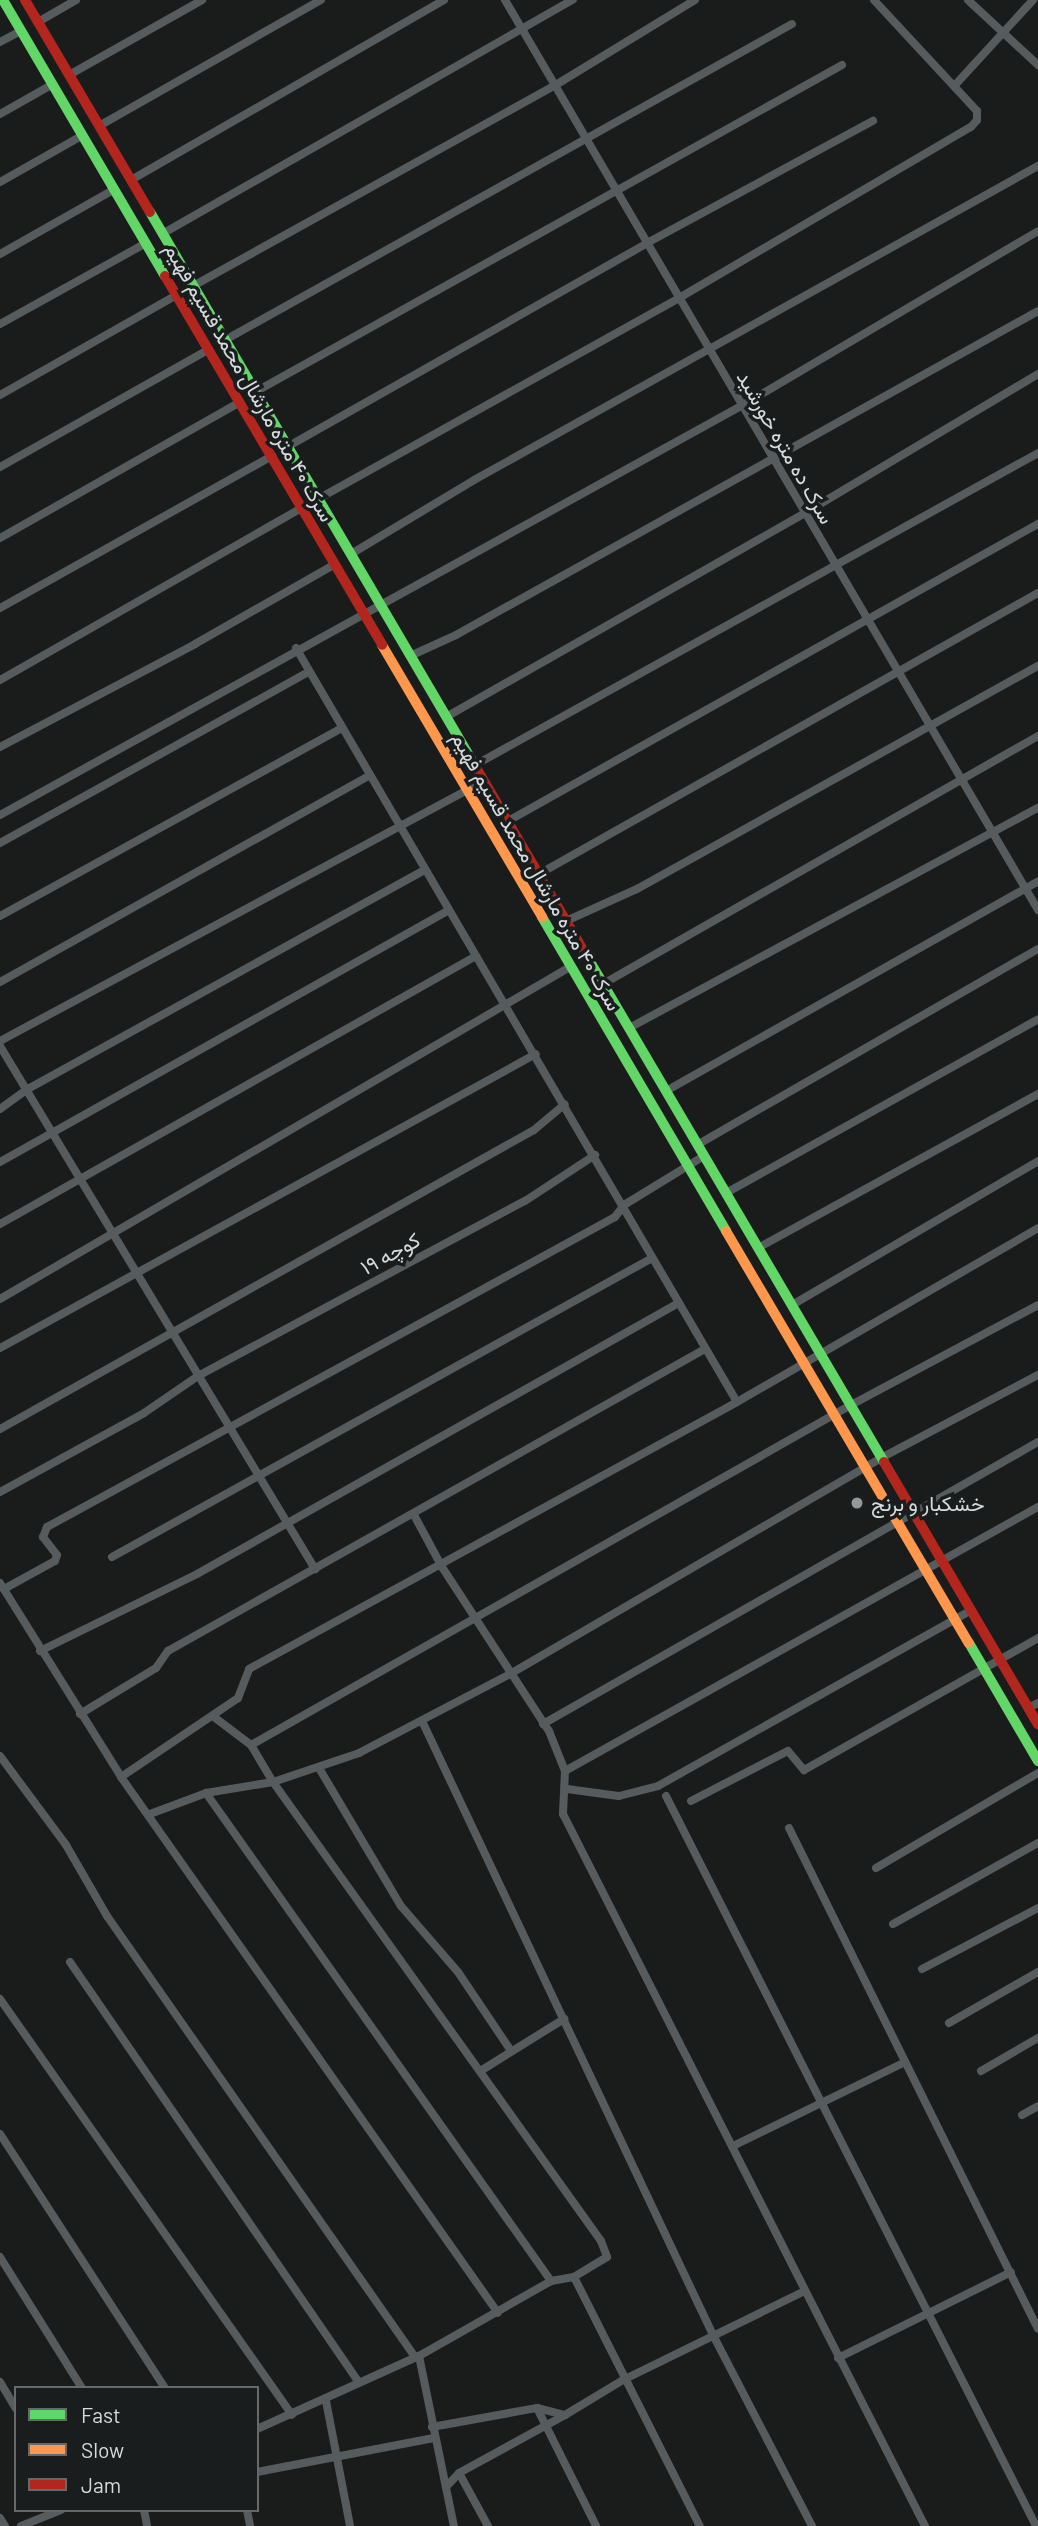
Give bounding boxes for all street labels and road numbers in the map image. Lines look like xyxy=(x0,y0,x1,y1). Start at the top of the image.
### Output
street label: سرک ۴۰ متره مارشال محمد قسیم فهیم xyxy=(160,238,340,526)
street label: سرک ده متره خورشید xyxy=(732,366,840,528)
street label: سرک ۴۰ متره مارشال محمد قسیم فهیم xyxy=(447,727,627,1015)
street label: کوچه ۱۹ xyxy=(356,1226,424,1280)

